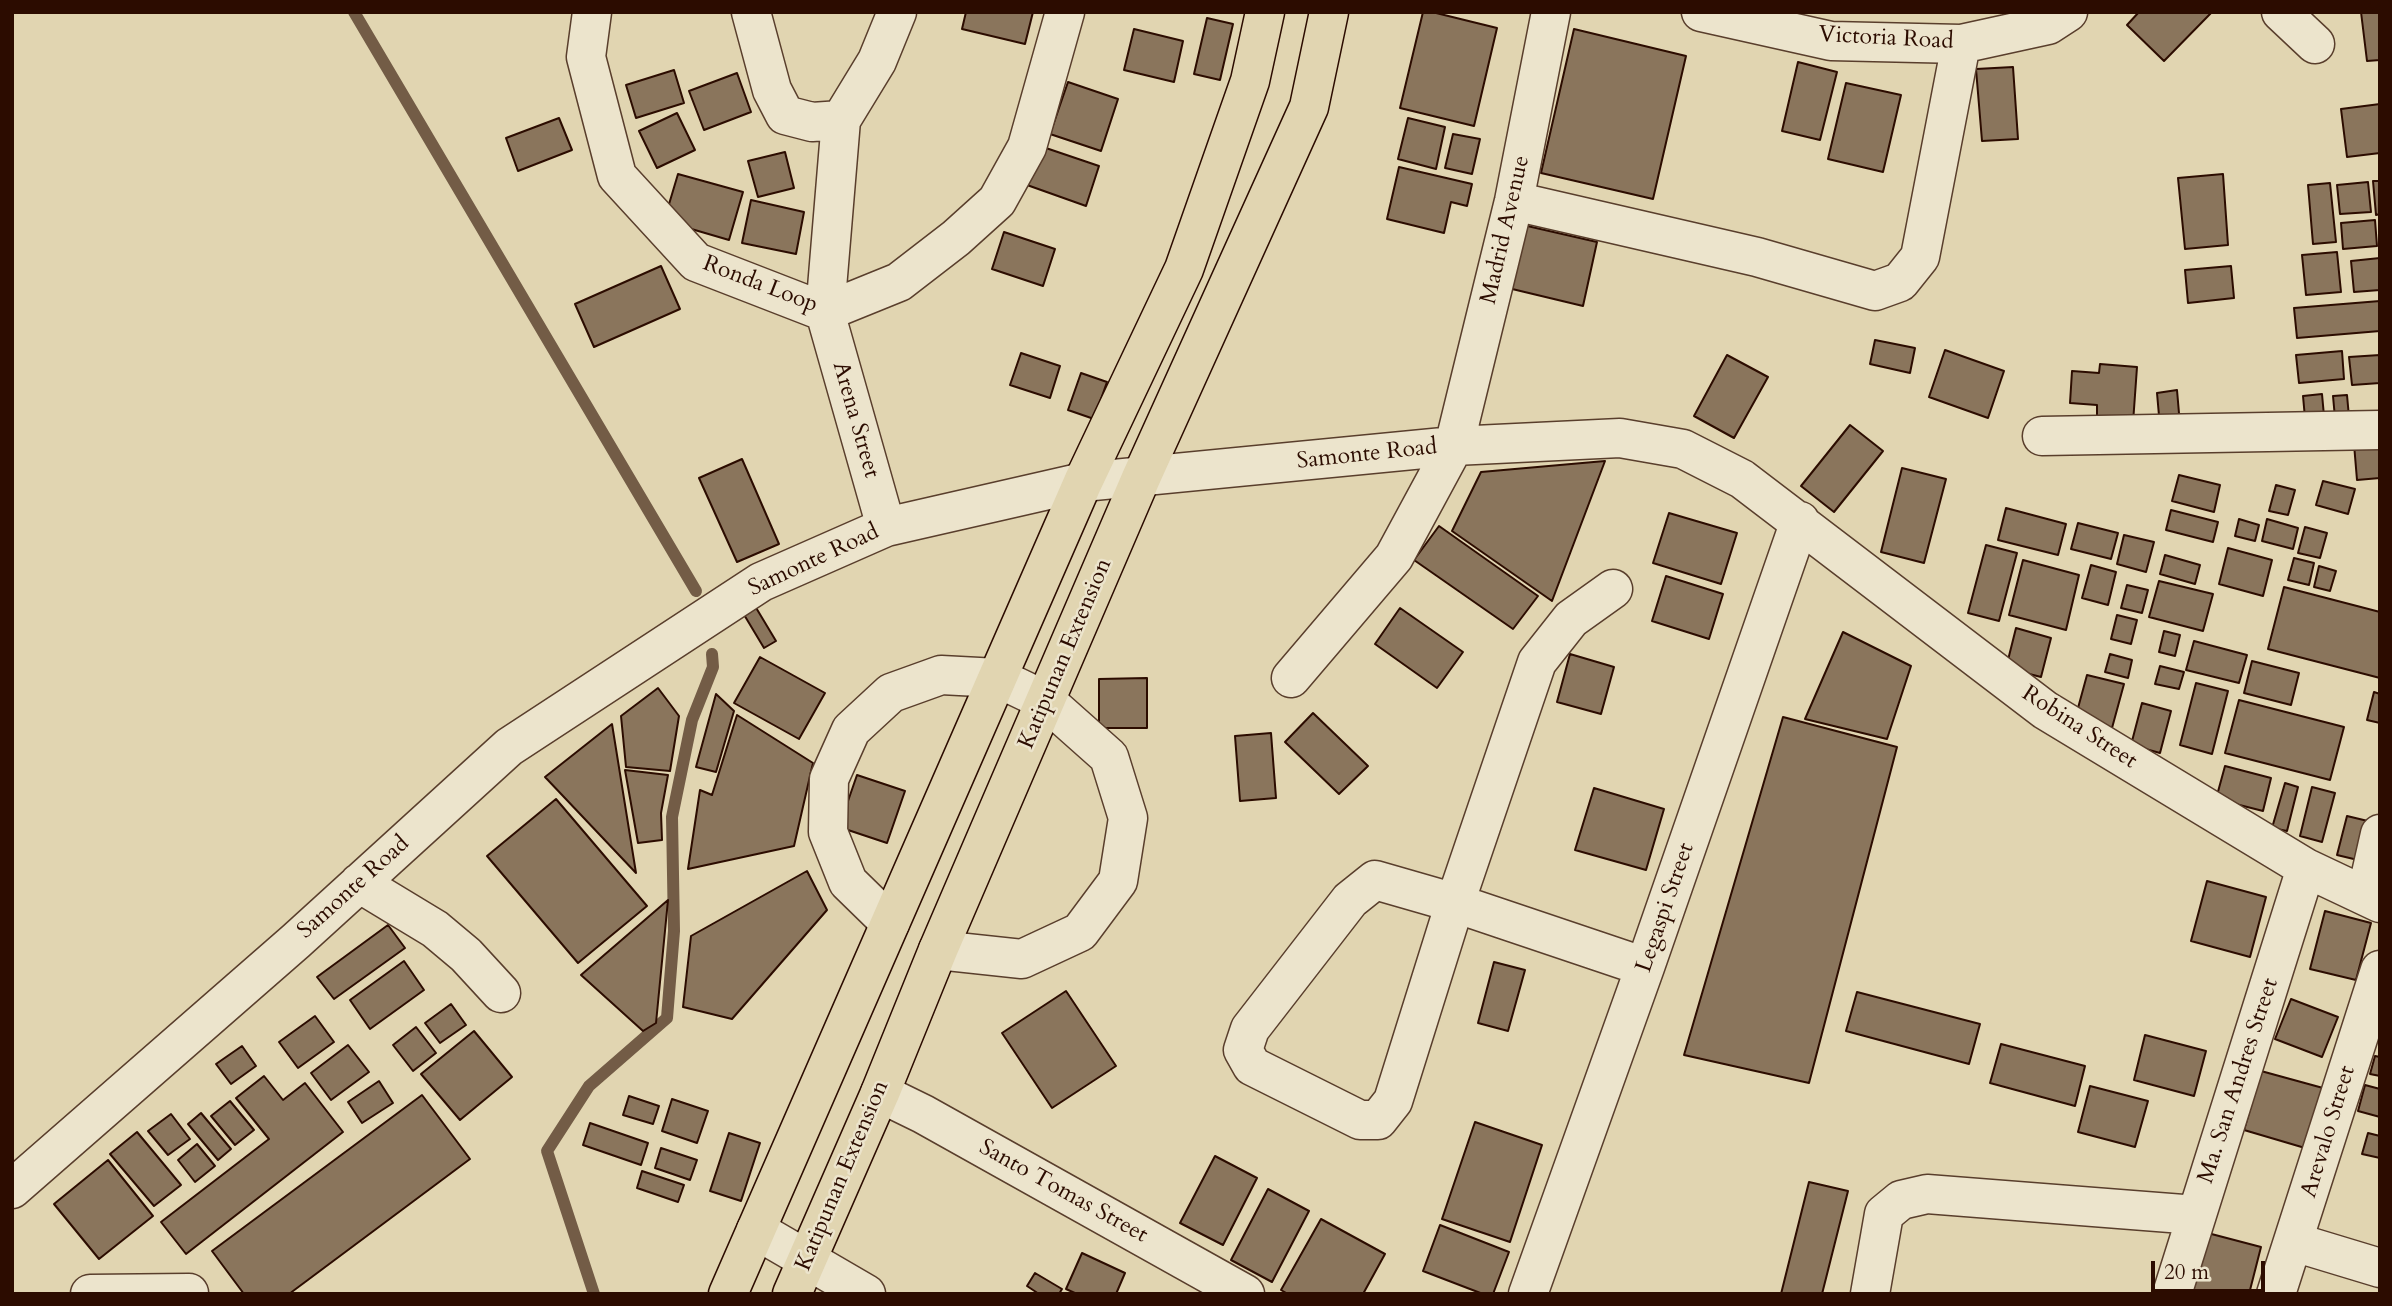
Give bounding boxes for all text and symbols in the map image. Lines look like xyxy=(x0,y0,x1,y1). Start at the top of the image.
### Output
street label: Victoria Road xyxy=(1818,22,1954,56)
street label: Madrid Avenue xyxy=(1475,153,1537,307)
street label: Ronda Loop xyxy=(699,250,821,320)
street label: Arena Street xyxy=(825,359,885,481)
street label: Samonte Road xyxy=(1296,434,1438,476)
street label: Samonte Road xyxy=(744,519,884,603)
street label: Katipunan Extension xyxy=(1013,555,1119,753)
street label: Robina Street xyxy=(2016,681,2142,775)
street label: Samonte Road xyxy=(292,831,416,945)
street label: Legaspi Street xyxy=(1631,840,1701,976)
street label: Ma. San Andres Street xyxy=(2193,975,2285,1187)
street label: Arevalo Street xyxy=(2296,1063,2362,1201)
street label: Katipunan Extension xyxy=(790,1077,896,1275)
street label: Santo Tomas Street xyxy=(974,1134,1152,1250)
scale bar xyxy=(2154,1246,2268,1290)
text: 20 m xyxy=(2164,1258,2209,1287)

